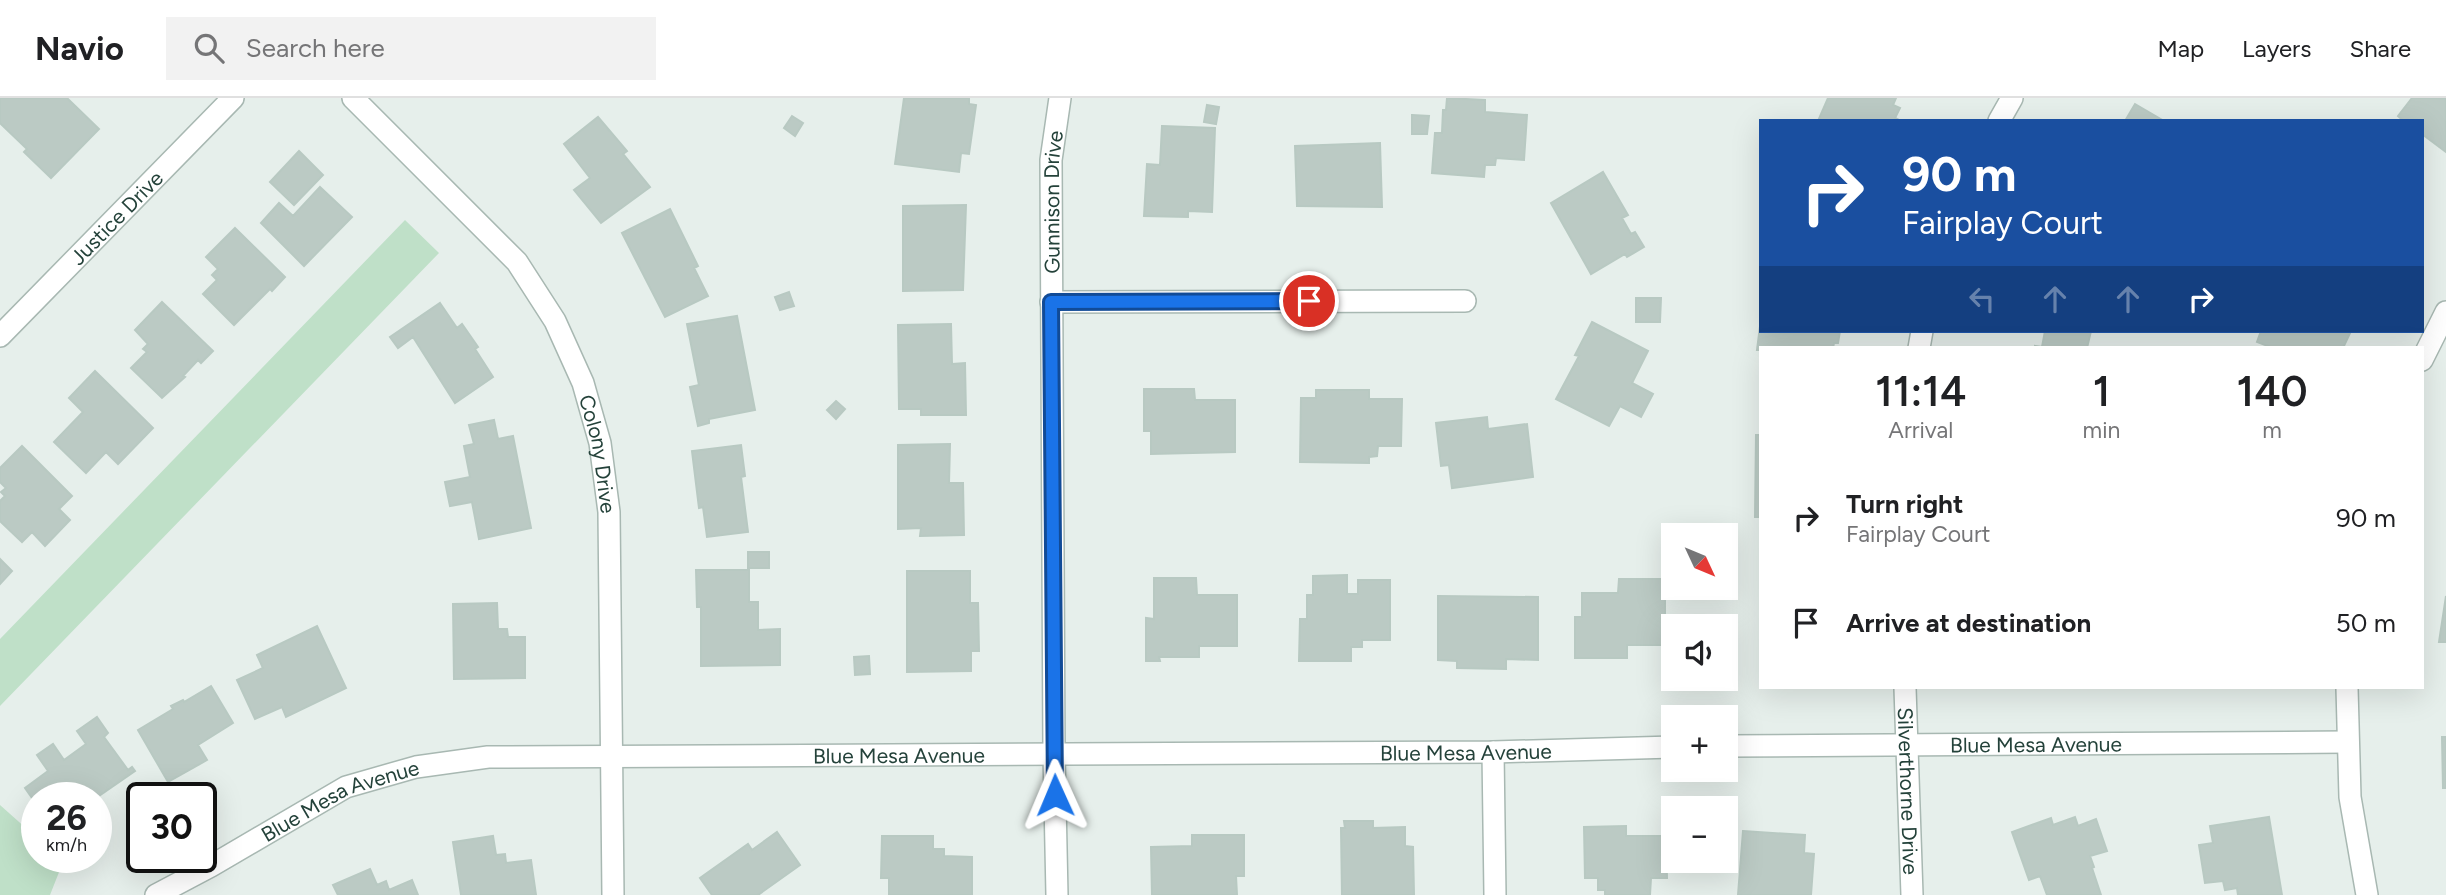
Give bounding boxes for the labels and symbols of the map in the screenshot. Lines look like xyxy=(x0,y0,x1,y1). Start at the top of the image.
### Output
street label: Gunnison Drive xyxy=(1038,129,1068,274)
street label: Justice Drive xyxy=(65,165,168,270)
pin xyxy=(1279,271,1339,331)
street label: Colony Drive xyxy=(574,392,622,515)
north arrow xyxy=(1661,523,1738,600)
street label: Silverthorne Drive xyxy=(1893,707,1924,875)
street label: Blue Mesa Avenue xyxy=(1950,731,2122,757)
street label: Blue Mesa Avenue xyxy=(1380,738,1552,765)
street label: Blue Mesa Avenue xyxy=(813,742,985,768)
street label: Blue Mesa Avenue xyxy=(256,754,422,847)
position arrow xyxy=(1018,758,1092,832)
speed limit sign: 30 xyxy=(126,782,217,873)

